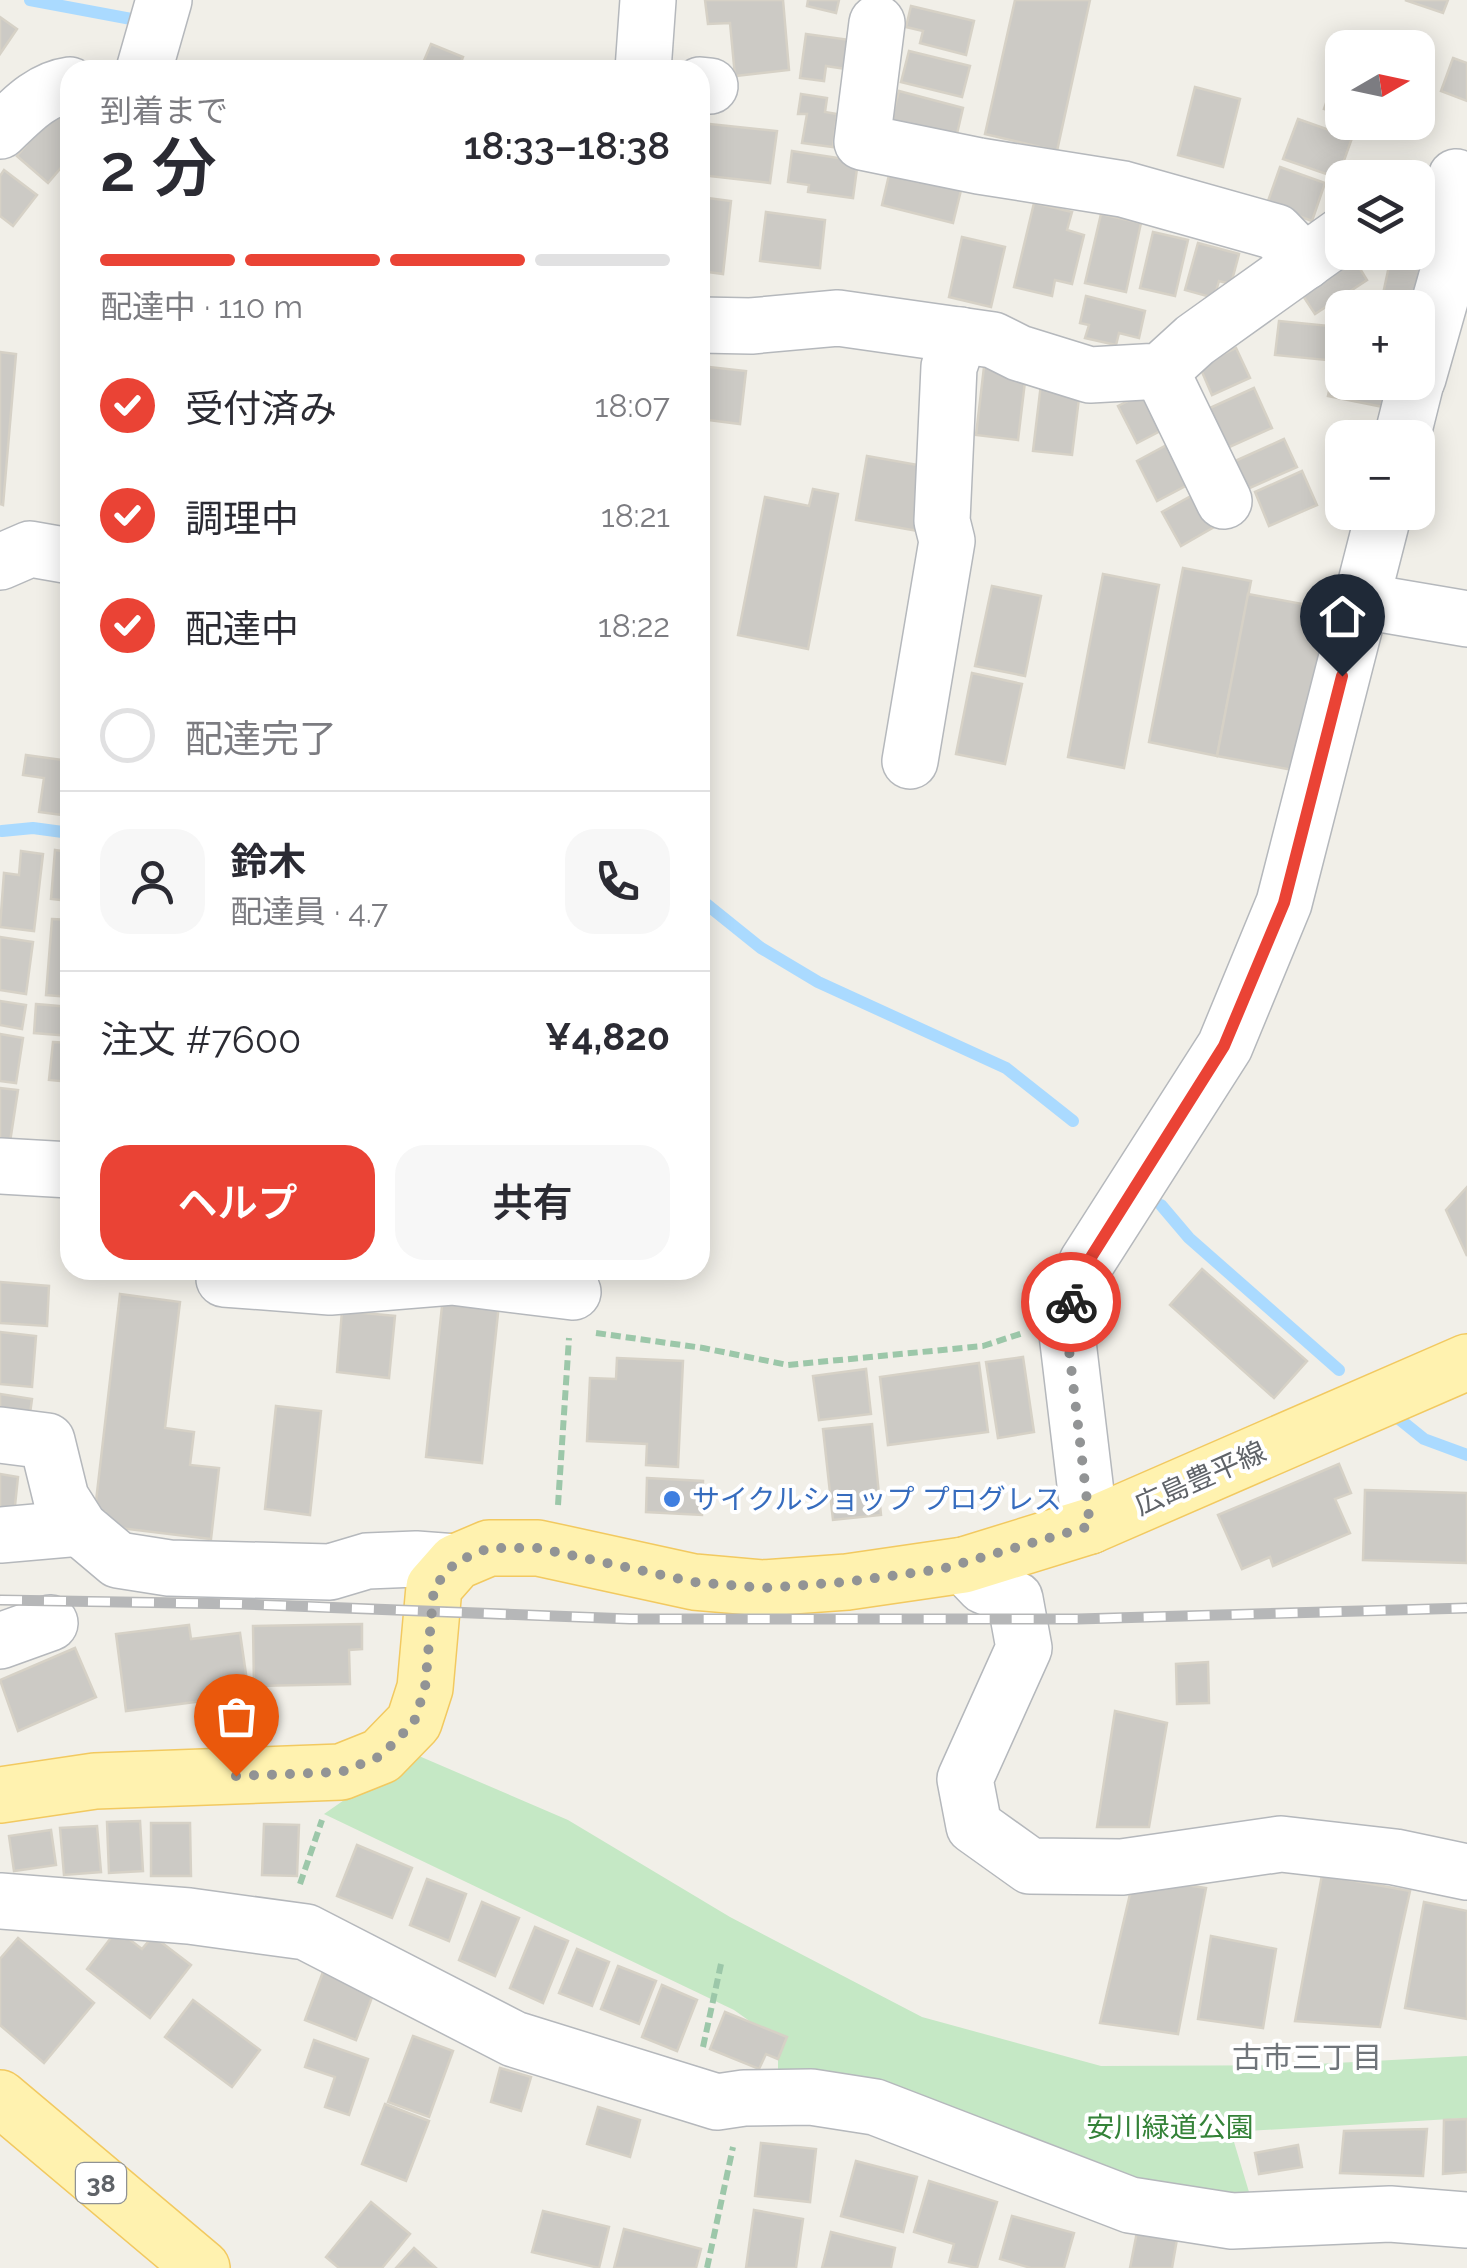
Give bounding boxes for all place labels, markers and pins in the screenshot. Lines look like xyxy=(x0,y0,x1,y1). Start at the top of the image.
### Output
pin xyxy=(1300,574,1385,677)
place label: サイクルショップ プログレス xyxy=(692,1483,1062,1516)
marker: サイクルショップ プログレス xyxy=(661,1488,683,1510)
pin xyxy=(194,1674,279,1777)

